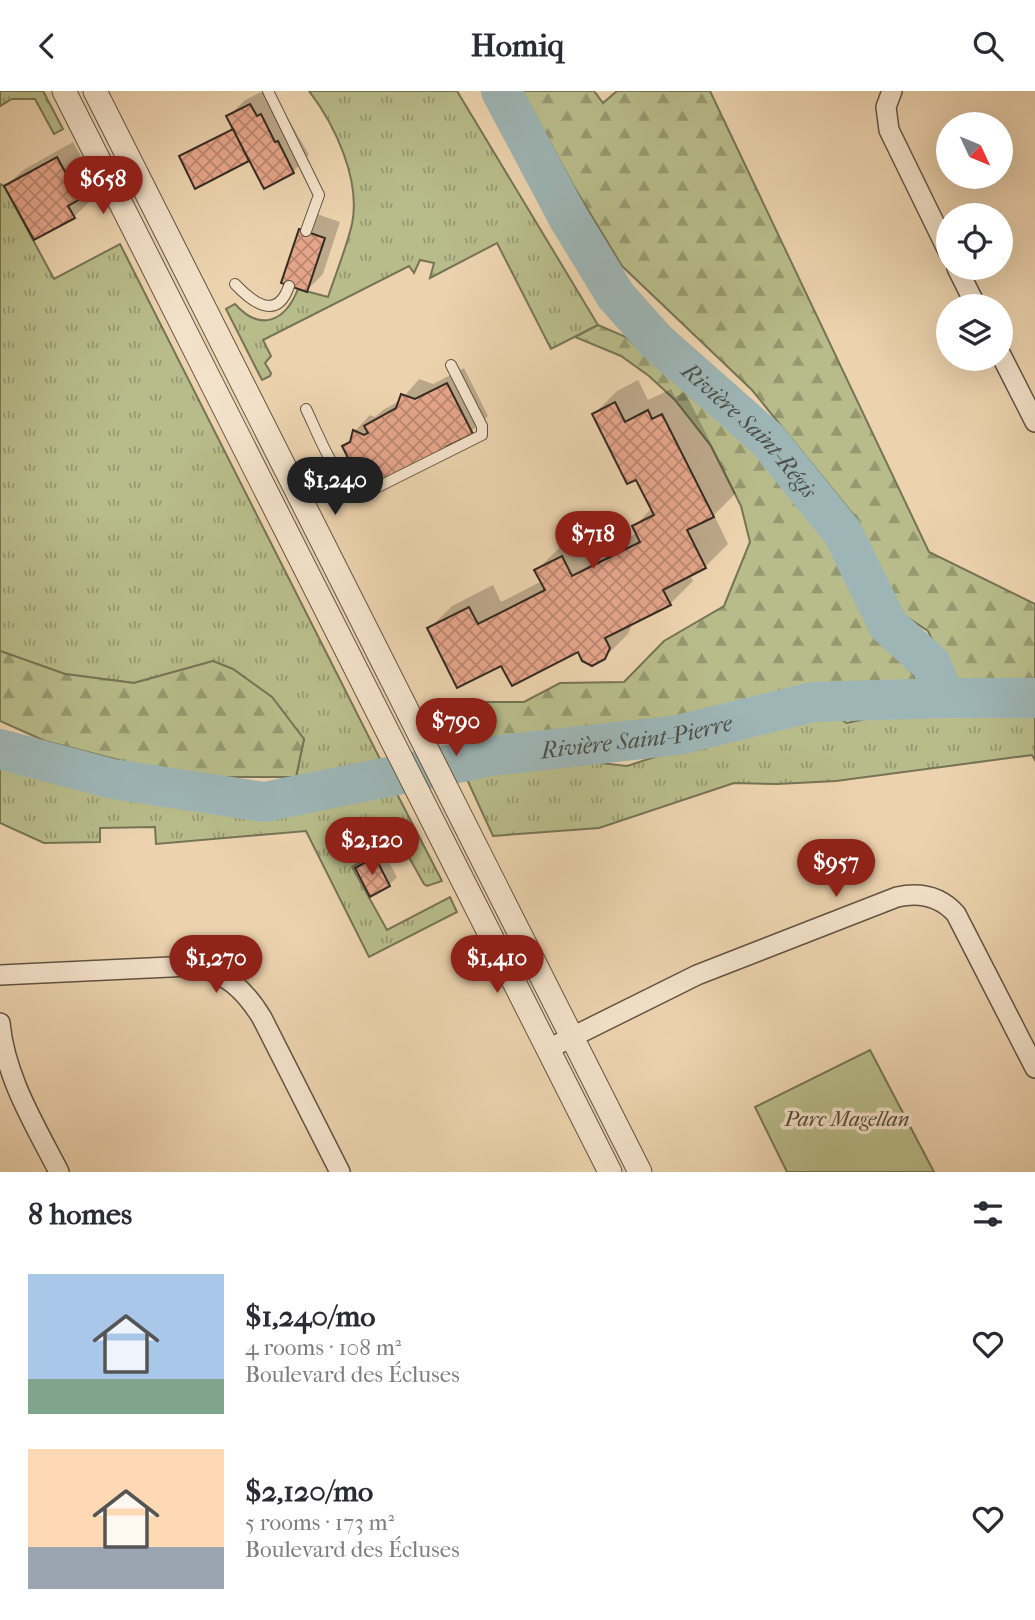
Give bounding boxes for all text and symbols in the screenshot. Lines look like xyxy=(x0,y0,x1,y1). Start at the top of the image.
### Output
icon: back xyxy=(28,27,66,65)
text: Homiq xyxy=(471,27,564,64)
icon: search xyxy=(969,27,1007,65)
north arrow xyxy=(936,112,1013,189)
map controls xyxy=(936,112,1013,371)
pin: $658 xyxy=(62,157,144,216)
text: $658 xyxy=(80,165,126,192)
button: locate xyxy=(936,203,1013,280)
button: layers xyxy=(936,294,1013,371)
water label: Rivière Saint-Régis xyxy=(675,356,823,504)
pin: $1,240 xyxy=(278,457,392,517)
text: $1,240 xyxy=(303,466,367,493)
pin: $718 xyxy=(552,511,634,571)
text: $718 xyxy=(571,520,615,547)
pin: $790 xyxy=(415,699,497,758)
text: $790 xyxy=(432,707,480,734)
water label: Rivière Saint-Pierre xyxy=(537,709,735,764)
pin: $2,120 xyxy=(315,817,429,877)
text: $2,120 xyxy=(341,826,403,853)
pin: $957 xyxy=(795,839,877,899)
text: $957 xyxy=(813,848,859,875)
pin: $1,270 xyxy=(159,935,273,995)
pin: $1,410 xyxy=(440,935,554,995)
text: $1,270 xyxy=(185,944,247,971)
text: $1,410 xyxy=(467,944,527,971)
park label: Parc Magellan xyxy=(783,1107,910,1131)
icon: filters xyxy=(969,1195,1007,1233)
text: 8 homes xyxy=(28,1197,132,1232)
text: $1,240/mo xyxy=(245,1299,375,1334)
icon: home xyxy=(84,1302,168,1386)
icon: heart xyxy=(969,1325,1007,1363)
text: 4 rooms · 108 m² xyxy=(245,1334,401,1361)
text: Boulevard des Écluses xyxy=(245,1361,460,1388)
text: $2,120/mo xyxy=(245,1474,373,1509)
icon: home xyxy=(84,1477,168,1561)
icon: heart xyxy=(969,1500,1007,1538)
text: 5 rooms · 173 m² xyxy=(245,1509,394,1536)
text: Boulevard des Écluses xyxy=(245,1536,460,1563)

